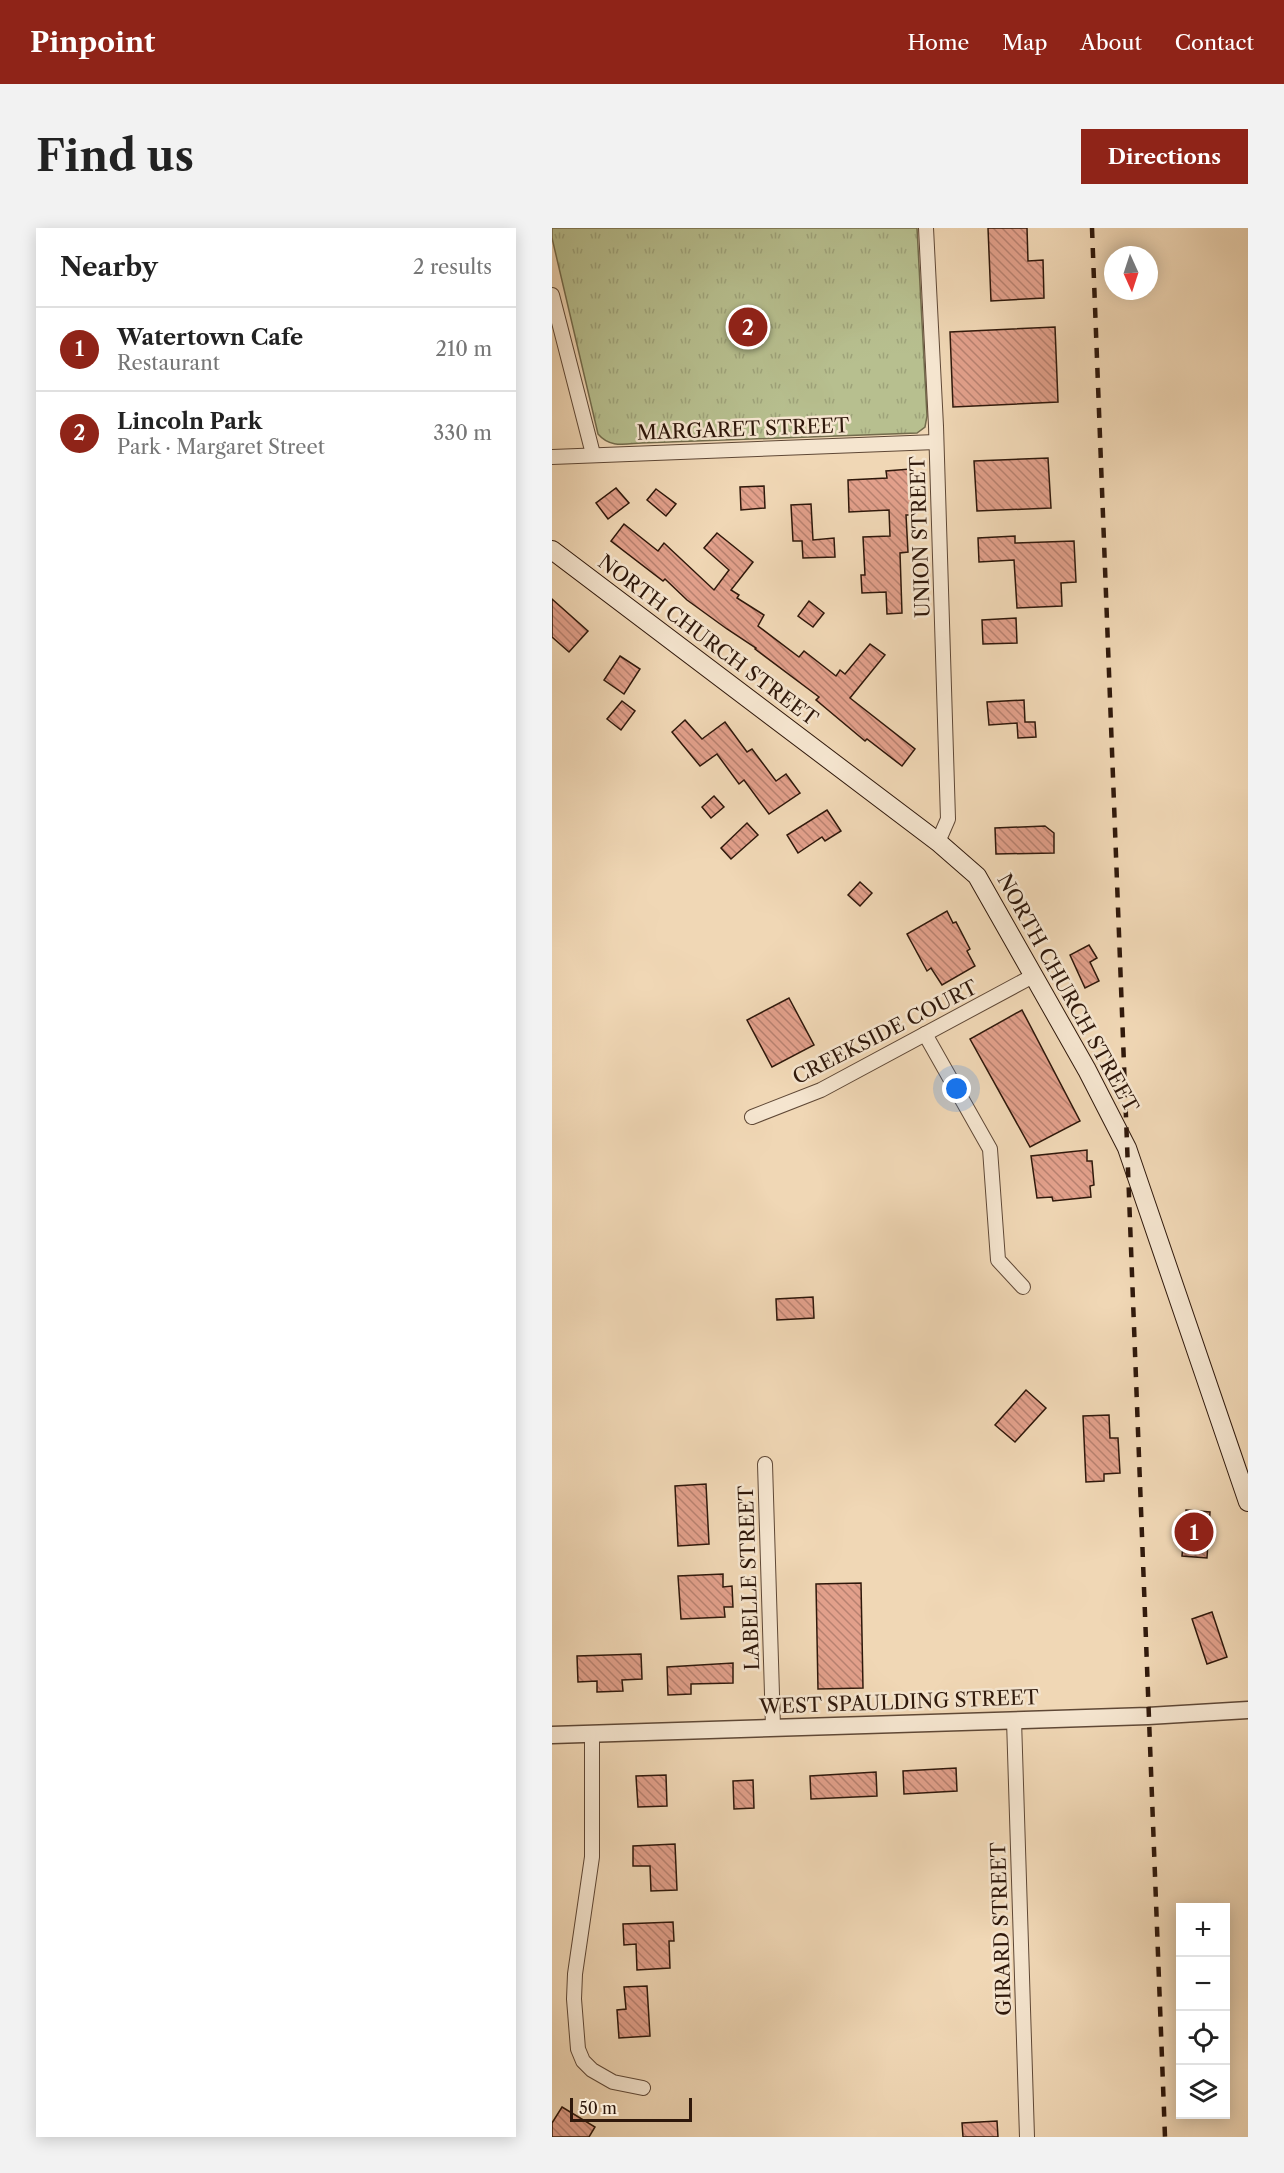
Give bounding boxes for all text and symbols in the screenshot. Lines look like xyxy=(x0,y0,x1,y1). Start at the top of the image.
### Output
text: Pinpoint xyxy=(30,25,155,59)
text: Home xyxy=(908,30,969,55)
text: Map xyxy=(1002,30,1047,55)
text: About xyxy=(1080,30,1142,55)
text: Contact xyxy=(1175,30,1254,55)
button: Directions xyxy=(1081,129,1248,184)
text: Find us xyxy=(36,130,194,182)
north arrow xyxy=(1104,246,1158,300)
text: Nearby xyxy=(60,251,158,283)
text: 2 results xyxy=(413,255,492,279)
pin: 2 xyxy=(728,304,768,350)
text: Watertown Cafe xyxy=(117,324,303,351)
text: 1 xyxy=(75,337,84,361)
text: 210 m xyxy=(435,337,492,361)
text: Restaurant xyxy=(117,351,220,375)
text: Lincoln Park xyxy=(117,408,262,435)
street label: MARGARET STREET xyxy=(636,413,850,445)
text: 2 xyxy=(74,421,85,445)
text: 330 m xyxy=(433,421,492,445)
text: Park · Margaret Street xyxy=(117,435,325,459)
street label: UNION STREET xyxy=(905,456,935,618)
street label: NORTH CHURCH STREET xyxy=(593,550,823,730)
street label: NORTH CHURCH STREET xyxy=(992,870,1144,1116)
street label: CREEKSIDE COURT xyxy=(789,975,982,1089)
your location xyxy=(942,1074,971,1103)
street label: LABELLE STREET xyxy=(734,1485,764,1671)
pin: 1 xyxy=(1174,1510,1214,1554)
street label: WEST SPAULDING STREET xyxy=(758,1685,1039,1719)
street label: GIRARD STREET xyxy=(986,1842,1016,2016)
map controls xyxy=(1176,1903,1230,2119)
button: + xyxy=(1176,1903,1230,1957)
button: − xyxy=(1176,1957,1230,2011)
button: locate xyxy=(1176,2011,1230,2065)
button: layers xyxy=(1176,2065,1230,2119)
scale bar xyxy=(570,2095,692,2122)
text: 50 m xyxy=(579,2098,617,2118)

